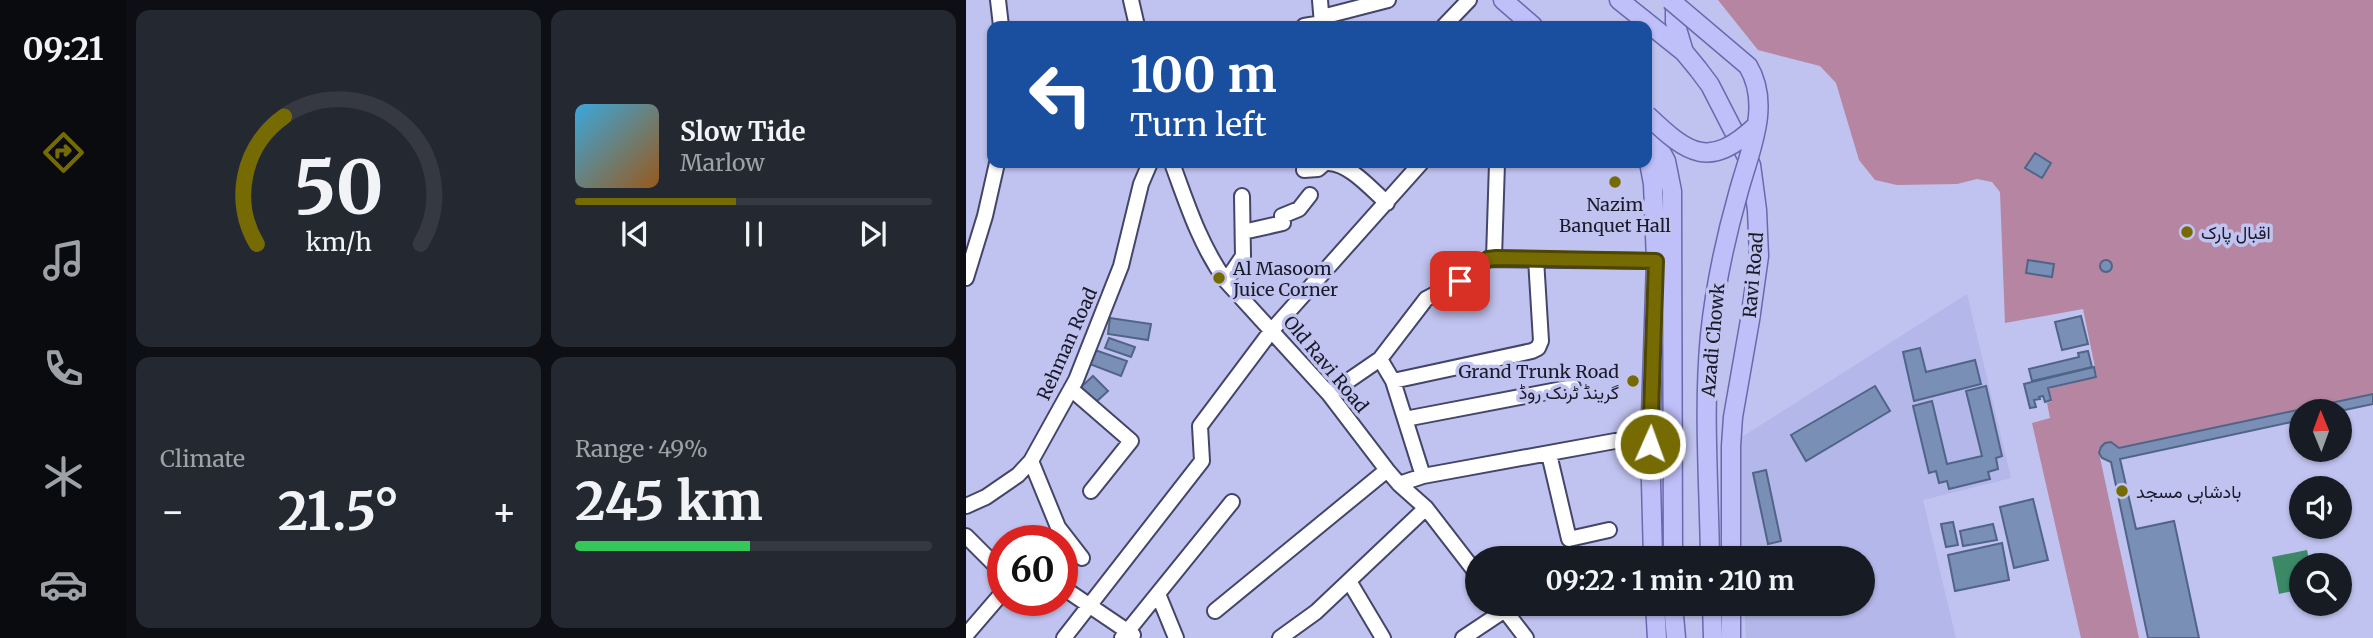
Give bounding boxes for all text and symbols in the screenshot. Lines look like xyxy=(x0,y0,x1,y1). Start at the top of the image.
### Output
text: 09:21 xyxy=(22,29,104,69)
text: 100 m xyxy=(1130,44,1277,105)
icon: left xyxy=(1015,49,1106,140)
text: Turn left xyxy=(1130,105,1267,145)
text: Slow Tide xyxy=(680,115,806,148)
icon: directions xyxy=(39,128,88,177)
text: 50 xyxy=(294,143,383,235)
text: Marlow xyxy=(680,148,765,177)
marker: Nazim Banquet Hall xyxy=(1607,174,1623,190)
place label: Nazim Banquet Hall xyxy=(1559,193,1671,237)
icon: previous xyxy=(616,215,654,253)
icon: pause xyxy=(735,215,773,253)
icon: next xyxy=(854,215,892,253)
place label: اقبال پارک xyxy=(2201,221,2271,245)
marker: اقبال پارک xyxy=(2179,224,2195,240)
text: km/h xyxy=(305,226,372,258)
street label: Ravi Road xyxy=(1738,231,1768,319)
icon: music xyxy=(39,236,88,285)
pin xyxy=(1430,251,1490,311)
place label: Al Masoom Juice Corner xyxy=(1232,257,1338,301)
icon: arrive xyxy=(1441,262,1479,300)
marker: Al Masoom Juice Corner xyxy=(1211,270,1227,286)
street label: Azadi Chowk xyxy=(1696,281,1729,399)
street label: Rehman Road xyxy=(1032,284,1102,404)
street label: Old Ravi Road xyxy=(1279,311,1373,417)
icon: phone xyxy=(39,344,88,393)
place label: Grand Trunk Road گرینڈ ٹرنک روڈ xyxy=(1459,360,1619,404)
marker: Grand Trunk Road گرینڈ ٹرنک روڈ xyxy=(1625,373,1641,389)
north arrow xyxy=(2289,399,2352,462)
map controls xyxy=(2289,399,2352,616)
position arrow xyxy=(1613,407,1687,481)
text: Range · 49% xyxy=(575,434,708,463)
text: Climate xyxy=(160,444,245,473)
icon: climate xyxy=(39,452,88,501)
text: 245 km xyxy=(575,469,763,534)
button: sound xyxy=(2289,476,2352,539)
text: 21.5° xyxy=(278,479,399,544)
place label: بادشاہی مسجد xyxy=(2136,480,2241,504)
marker: بادشاہی مسجد xyxy=(2114,483,2130,499)
text: − xyxy=(160,488,185,535)
text: + xyxy=(492,488,517,535)
speed limit sign: 60 xyxy=(987,525,1078,616)
button: search xyxy=(2289,553,2352,616)
icon: car xyxy=(39,560,88,609)
text: 09:22 · 1 min · 210 m xyxy=(1546,564,1794,597)

